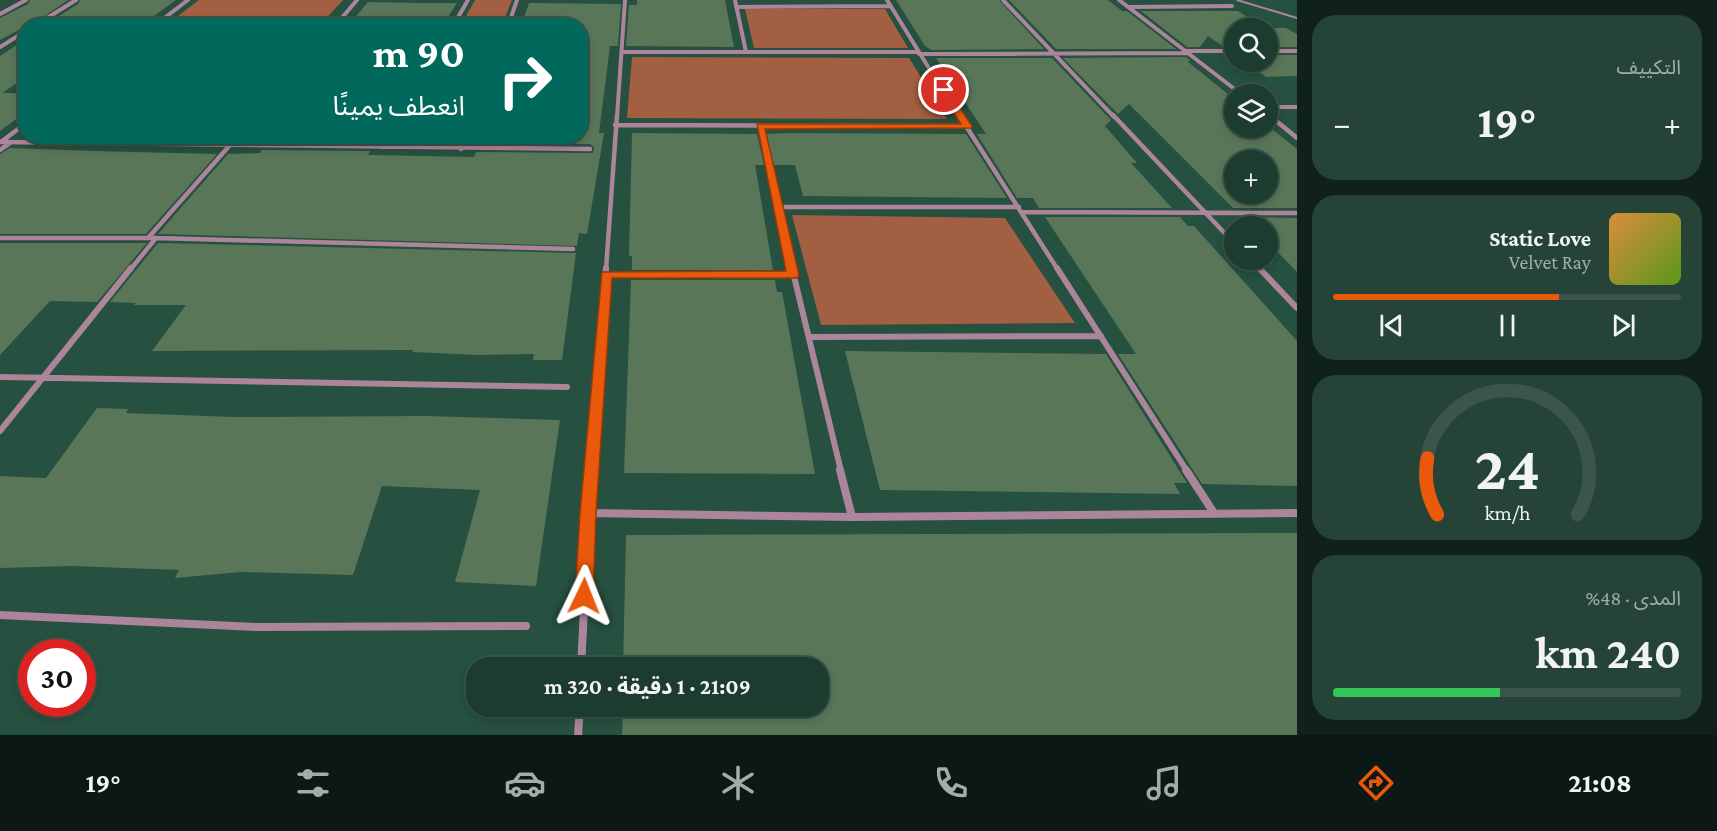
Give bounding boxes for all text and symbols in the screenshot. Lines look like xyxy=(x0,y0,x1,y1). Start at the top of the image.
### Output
map controls xyxy=(1224,18,1278,270)
button: search xyxy=(1224,18,1278,72)
text: 90 m xyxy=(373,29,465,76)
icon: right xyxy=(486,42,564,120)
text: التكييف xyxy=(1617,56,1681,78)
pin xyxy=(918,64,969,115)
icon: arrive xyxy=(927,73,960,106)
button: layers xyxy=(1224,84,1278,138)
text: انعطف يمينًا xyxy=(332,91,465,121)
text: 19° xyxy=(1478,97,1536,147)
text: − xyxy=(1333,105,1350,142)
text: + xyxy=(1664,105,1681,142)
button: + xyxy=(1224,150,1278,204)
button: − xyxy=(1224,216,1278,270)
text: Static Love xyxy=(1489,226,1591,251)
text: Velvet Ray xyxy=(1509,251,1591,273)
icon: previous xyxy=(1375,309,1408,342)
icon: pause xyxy=(1491,309,1524,342)
icon: next xyxy=(1607,309,1640,342)
text: 24 xyxy=(1474,433,1540,502)
text: km/h xyxy=(1484,501,1531,525)
position arrow xyxy=(552,564,616,628)
text: المدى · 48% xyxy=(1586,587,1681,609)
text: 240 km xyxy=(1535,628,1681,678)
speed limit sign: 30 xyxy=(18,639,96,717)
text: 21:09 · 1 دقيقة · 320 m xyxy=(544,674,751,699)
icon: filters xyxy=(292,762,334,804)
icon: car xyxy=(504,762,546,804)
icon: climate xyxy=(717,762,759,804)
icon: phone xyxy=(930,762,972,804)
icon: music xyxy=(1143,762,1185,804)
icon: directions xyxy=(1355,762,1397,804)
text: 19° xyxy=(85,768,121,798)
text: 21:08 xyxy=(1568,768,1632,798)

